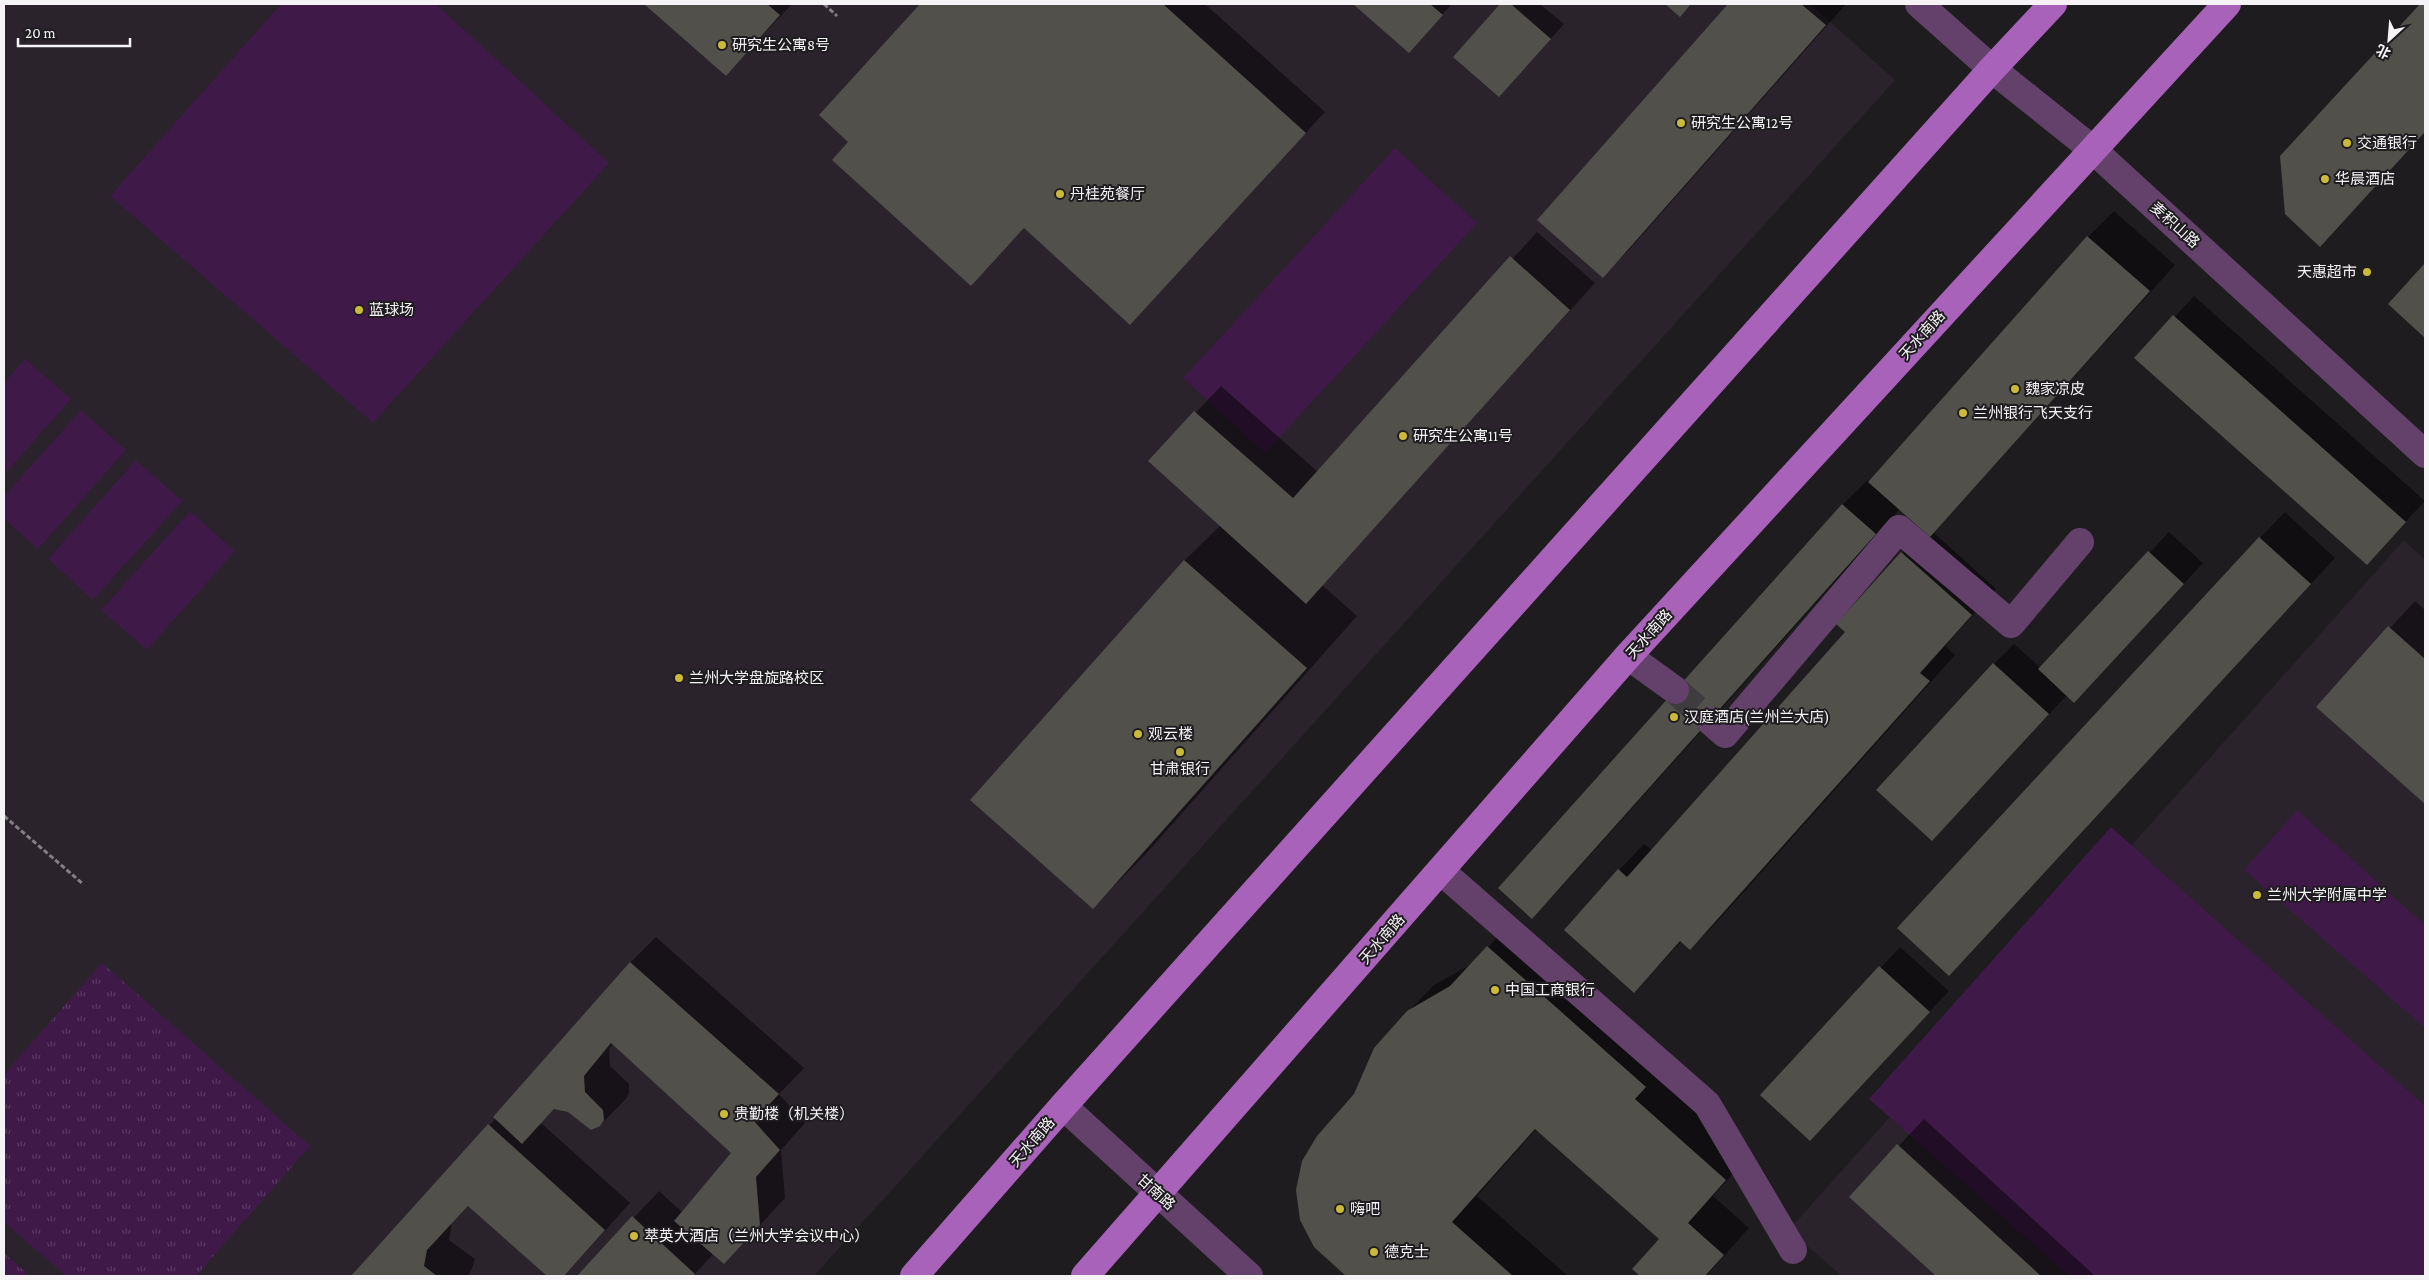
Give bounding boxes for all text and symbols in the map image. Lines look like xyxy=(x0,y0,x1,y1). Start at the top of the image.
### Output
scale bar xyxy=(18,15,130,47)
north arrow xyxy=(2364,15,2414,65)
text: 20 m xyxy=(25,25,56,41)
place label: 研究生公寓8号 xyxy=(732,37,830,53)
marker: 研究生公寓8号 xyxy=(716,39,728,51)
text: 北 xyxy=(2374,41,2393,62)
place label: 研究生公寓12号 xyxy=(1691,115,1793,131)
marker: 研究生公寓12号 xyxy=(1675,117,1687,129)
place label: 交通银行 xyxy=(2357,135,2417,151)
marker: 交通银行 xyxy=(2341,137,2353,149)
place label: 华晨酒店 xyxy=(2335,170,2395,187)
marker: 华晨酒店 xyxy=(2319,173,2331,185)
place label: 丹桂苑餐厅 xyxy=(1070,186,1145,202)
marker: 丹桂苑餐厅 xyxy=(1054,188,1066,200)
street label: 麦积山路 xyxy=(2147,199,2203,251)
place label: 天惠超市 xyxy=(2297,264,2357,280)
marker: 天惠超市 xyxy=(2361,266,2373,278)
place label: 蓝球场 xyxy=(369,302,414,318)
marker: 蓝球场 xyxy=(353,304,365,316)
street label: 天水南路 xyxy=(1896,307,1948,363)
place label: 魏家凉皮 xyxy=(2025,381,2085,397)
marker: 魏家凉皮 xyxy=(2009,383,2021,395)
place label: 兰州银行飞天支行 xyxy=(1973,404,2093,421)
marker: 兰州银行飞天支行 xyxy=(1957,407,1969,419)
place label: 研究生公寓11号 xyxy=(1413,428,1513,444)
marker: 研究生公寓11号 xyxy=(1397,430,1409,442)
street label: 天水南路 xyxy=(1623,606,1675,662)
place label: 兰州大学盘旋路校区 xyxy=(689,669,824,686)
marker: 兰州大学盘旋路校区 xyxy=(673,672,685,684)
place label: 汉庭酒店(兰州兰大店) xyxy=(1684,708,1830,726)
marker: 汉庭酒店(兰州兰大店) xyxy=(1668,711,1680,723)
place label: 观云楼 xyxy=(1148,726,1193,742)
marker: 观云楼 xyxy=(1132,728,1144,740)
marker: 甘肃银行 xyxy=(1174,746,1186,758)
place label: 甘肃银行 xyxy=(1150,761,1210,777)
place label: 兰州大学附属中学 xyxy=(2267,886,2387,903)
marker: 兰州大学附属中学 xyxy=(2251,889,2263,901)
street label: 天水南路 xyxy=(1356,911,1408,967)
place label: 中国工商银行 xyxy=(1505,982,1595,998)
marker: 中国工商银行 xyxy=(1489,984,1501,996)
place label: 贵勤楼（机关楼） xyxy=(734,1106,854,1122)
marker: 贵勤楼（机关楼） xyxy=(718,1108,730,1120)
street label: 天水南路 xyxy=(1006,1114,1058,1170)
street label: 甘南路 xyxy=(1134,1171,1178,1213)
place label: 嗨吧 xyxy=(1350,1201,1380,1217)
marker: 嗨吧 xyxy=(1334,1203,1346,1215)
place label: 萃英大酒店（兰州大学会议中心） xyxy=(644,1227,869,1244)
marker: 萃英大酒店（兰州大学会议中心） xyxy=(628,1230,640,1242)
place label: 德克士 xyxy=(1384,1243,1429,1260)
marker: 德克士 xyxy=(1368,1246,1380,1258)

